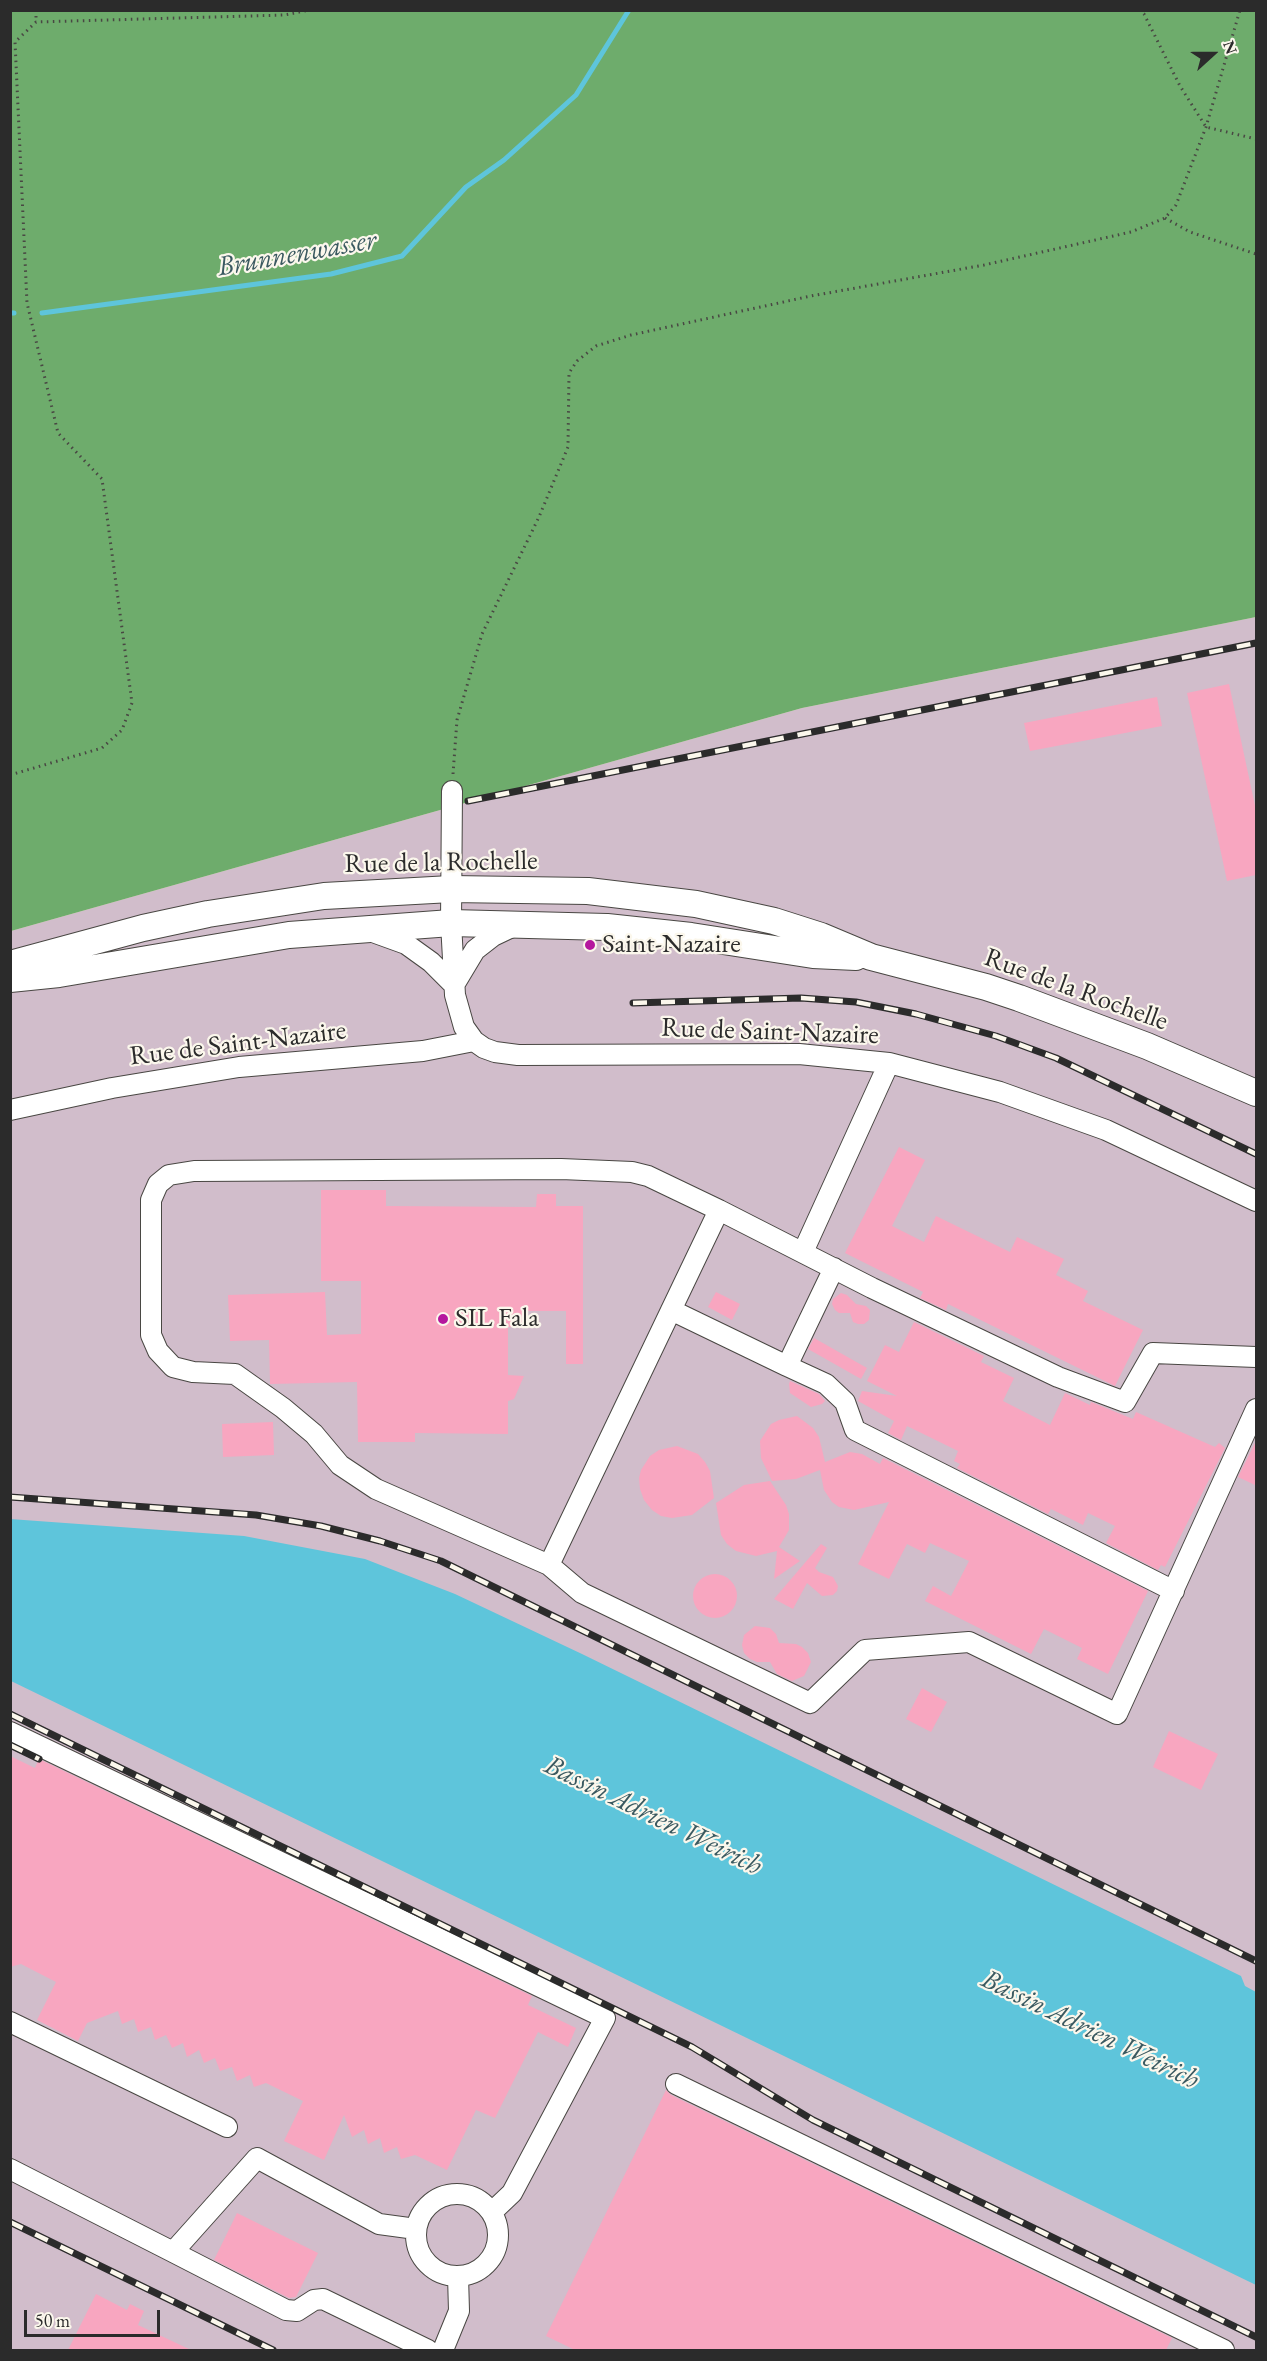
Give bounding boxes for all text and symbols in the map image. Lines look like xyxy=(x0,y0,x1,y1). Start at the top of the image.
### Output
north arrow xyxy=(1183,24,1243,84)
text: N xyxy=(1218,38,1242,57)
water label: Brunnenwasser xyxy=(215,224,379,284)
street label: Rue de la Rochelle xyxy=(344,845,538,881)
place label: Saint-Nazaire xyxy=(602,929,741,961)
marker: Saint-Nazaire xyxy=(583,938,597,952)
street label: Rue de la Rochelle xyxy=(980,942,1172,1038)
street label: Rue de Saint-Nazaire xyxy=(661,1012,879,1052)
street label: Rue de Saint-Nazaire xyxy=(128,1015,348,1073)
place label: SIL Fala xyxy=(455,1303,539,1335)
marker: SIL Fala xyxy=(436,1312,450,1326)
water label: Bassin Adrien Weirich xyxy=(539,1749,767,1883)
water label: Bassin Adrien Weirich xyxy=(976,1963,1204,2097)
scale bar xyxy=(27,2298,164,2336)
text: 50 m xyxy=(35,2309,70,2332)

